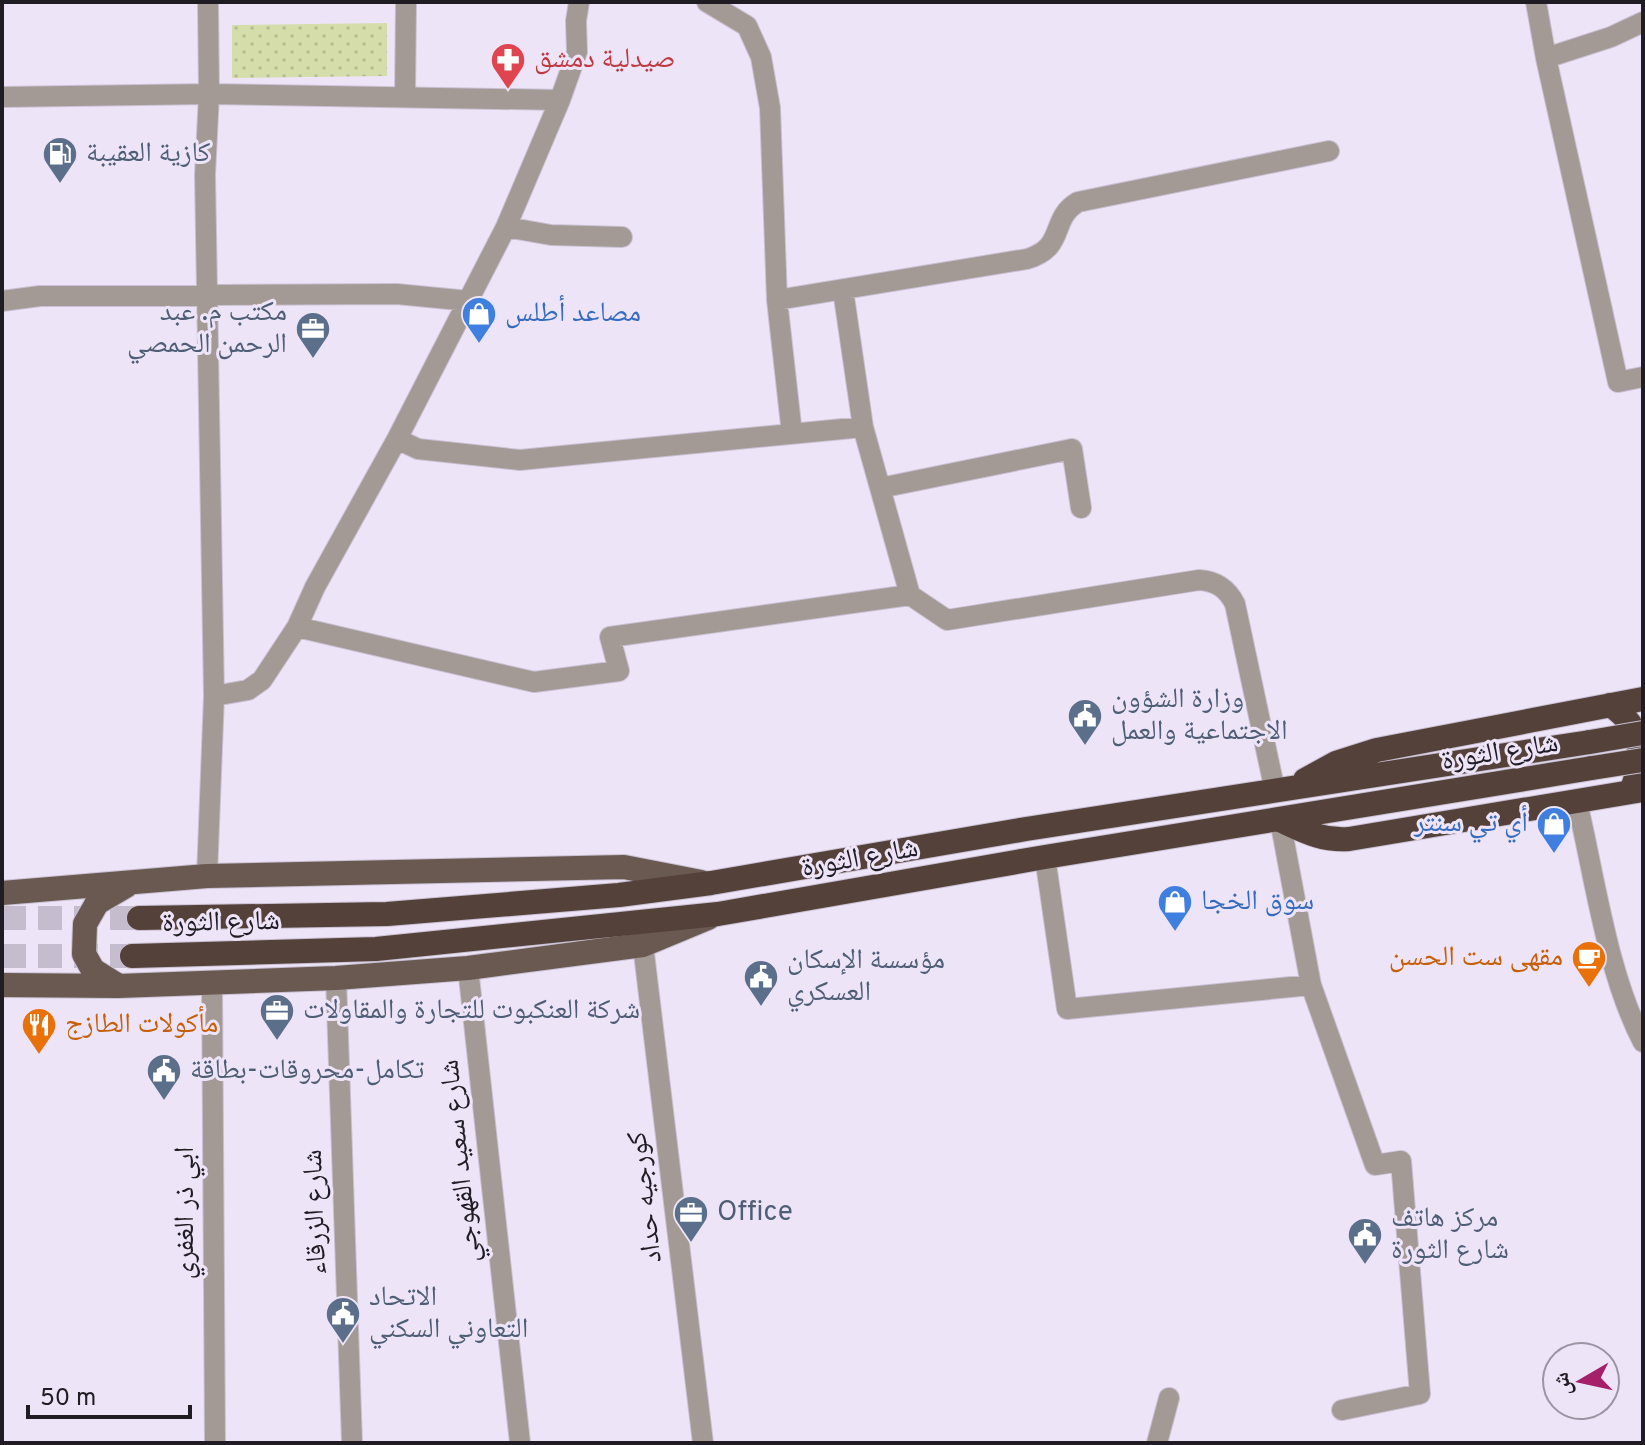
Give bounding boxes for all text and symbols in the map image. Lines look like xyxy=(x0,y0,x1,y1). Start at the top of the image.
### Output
pharmacy icon: صيدلية دمشق xyxy=(489,41,527,91)
place label: صيدلية دمشق xyxy=(534,42,676,78)
fuel station icon: كازية العقيبة xyxy=(41,135,79,185)
place label: كازية العقيبة xyxy=(86,136,211,172)
place label: مصاعد أطلس xyxy=(505,294,641,332)
place label: مكتب م. عبد الرحمن الحمصي xyxy=(127,295,287,365)
shop icon: مصاعد أطلس xyxy=(460,295,498,345)
office icon: مكتب م. عبد الرحمن الحمصي xyxy=(294,310,332,360)
place label: وزارة الشؤون الاجتماعية والعمل xyxy=(1111,682,1288,750)
public building icon: وزارة الشؤون الاجتماعية والعمل xyxy=(1066,697,1104,747)
street label: شارع الثورة xyxy=(1439,726,1561,780)
place label: أي تي سنتر xyxy=(1413,804,1528,844)
shop icon: أي تي سنتر xyxy=(1535,805,1573,855)
street label: شارع الثورة xyxy=(799,831,921,887)
shop icon: سوق الخجا xyxy=(1156,883,1194,933)
place label: سوق الخجا xyxy=(1201,884,1314,920)
street label: شارع الثورة xyxy=(162,904,280,942)
cafe icon: مقهى ست الحسن xyxy=(1570,939,1608,989)
place label: مقهى ست الحسن xyxy=(1389,940,1563,976)
place label: مؤسسة الإسكان العسكري xyxy=(787,943,945,1013)
public building icon: مؤسسة الإسكان العسكري xyxy=(742,958,780,1008)
office icon: شركة العنكبوت للتجارة والمقاولات xyxy=(258,992,296,1042)
place label: شركة العنكبوت للتجارة والمقاولات xyxy=(303,993,640,1029)
place label: مأكولات الطازج xyxy=(65,1005,218,1043)
restaurant icon: مأكولات الطازج xyxy=(20,1006,58,1056)
public building icon: تكامل-محروقات-بطاقة xyxy=(145,1052,183,1102)
place label: تكامل-محروقات-بطاقة xyxy=(190,1053,424,1089)
street label: شارع سعيد القهوجي xyxy=(432,1057,492,1264)
street label: كورجيه حداد xyxy=(620,1129,672,1265)
street label: ابي ذر الغفري xyxy=(168,1147,206,1279)
street label: شارع الزرقاء xyxy=(296,1149,336,1275)
office icon: Office xyxy=(672,1194,710,1244)
place label: Office xyxy=(717,1195,793,1231)
place label: مركز هاتف شارع الثورة xyxy=(1391,1201,1509,1269)
public building icon: مركز هاتف شارع الثورة xyxy=(1346,1216,1384,1266)
place label: الاتحاد التعاوني السكني xyxy=(369,1280,528,1350)
public building icon: الاتحاد التعاوني السكني xyxy=(324,1295,362,1345)
north arrow xyxy=(1541,1341,1621,1421)
scale bar xyxy=(28,1369,190,1419)
text: ش xyxy=(1549,1370,1579,1397)
text: 50 m xyxy=(40,1384,96,1414)

